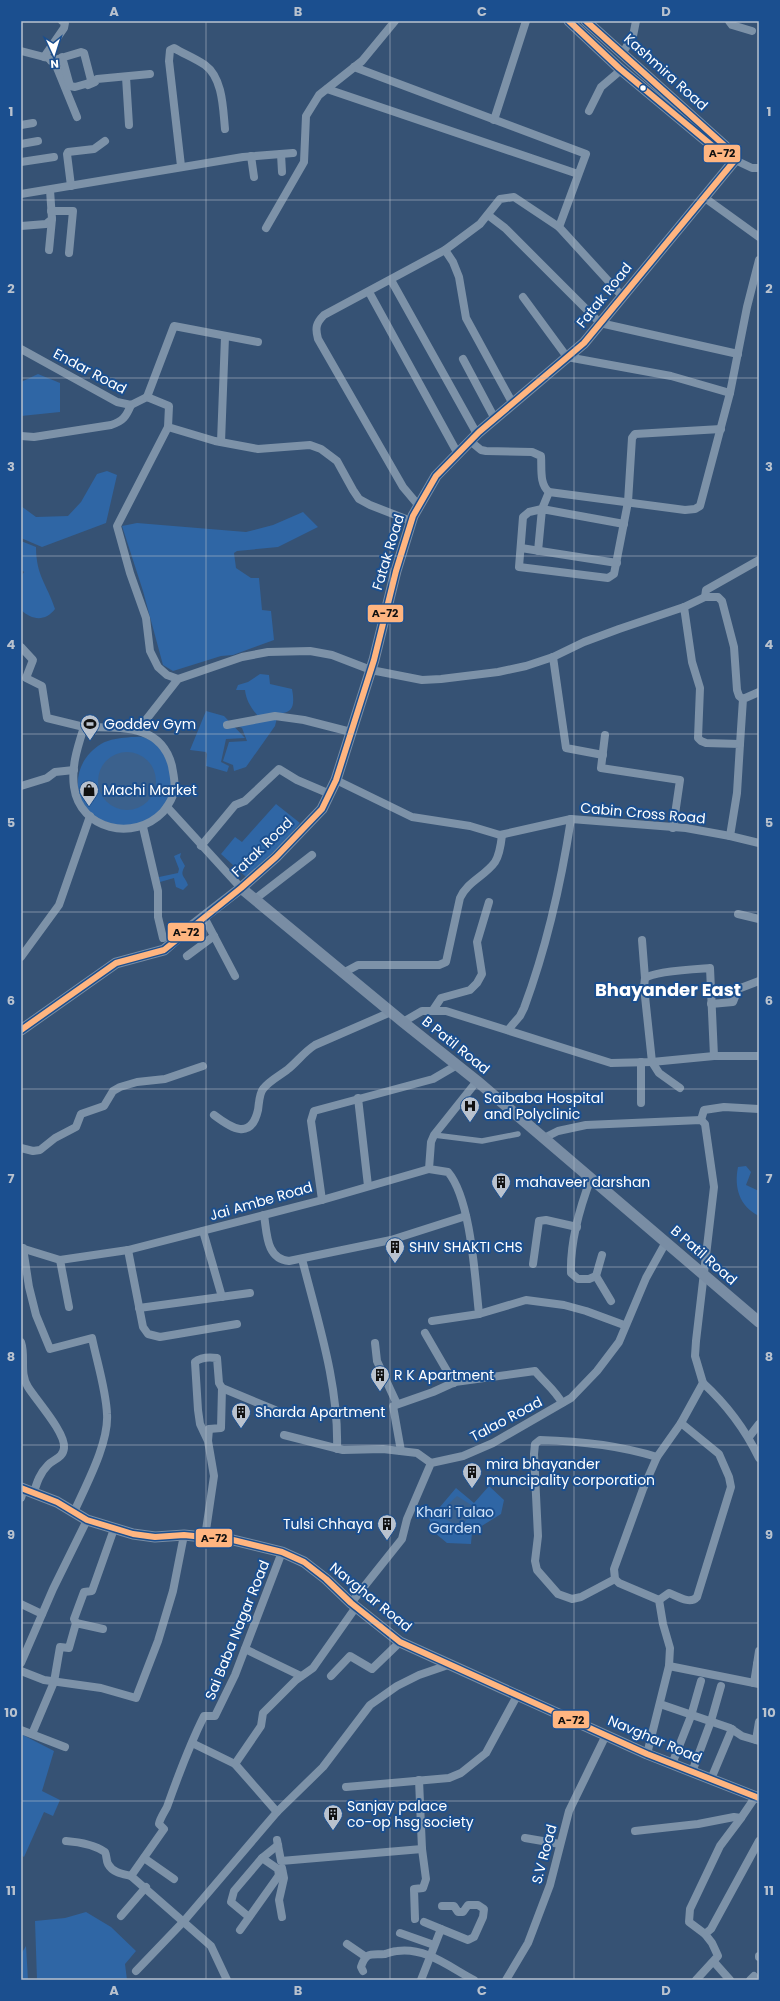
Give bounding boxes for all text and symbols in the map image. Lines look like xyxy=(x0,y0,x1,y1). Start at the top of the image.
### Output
text: A xyxy=(109,2,119,21)
text: B xyxy=(294,2,303,21)
text: C xyxy=(477,2,487,21)
text: D xyxy=(661,2,671,21)
street label: Kashmira Road xyxy=(620,29,712,115)
north arrow xyxy=(34,34,74,74)
text: N xyxy=(50,56,59,72)
unlabelled marker xyxy=(638,83,648,93)
text: 1 xyxy=(9,102,13,121)
text: 1 xyxy=(767,102,771,121)
line badge: A-72 xyxy=(703,144,741,163)
text: A-72 xyxy=(709,145,735,161)
street label: Fatak Road xyxy=(572,258,636,332)
text: 2 xyxy=(7,279,15,298)
text: 2 xyxy=(765,279,773,298)
street label: Endar Road xyxy=(50,343,130,399)
text: 3 xyxy=(7,457,15,476)
text: 3 xyxy=(765,457,773,476)
street label: Fatak Road xyxy=(367,512,409,592)
line badge: A-72 xyxy=(367,604,404,623)
text: A-72 xyxy=(372,605,398,621)
text: 4 xyxy=(7,635,16,654)
text: 4 xyxy=(765,635,774,654)
sports icon: Goddev Gym xyxy=(79,713,101,741)
place label: Goddev Gym xyxy=(104,714,196,734)
shop icon: Machi Market xyxy=(78,779,100,807)
place label: Machi Market xyxy=(103,780,197,800)
street label: Cabin Cross Road xyxy=(580,798,706,828)
text: 5 xyxy=(7,813,15,832)
street label: Fatak Road xyxy=(227,813,297,881)
text: 5 xyxy=(765,813,773,832)
line badge: A-72 xyxy=(167,922,205,942)
text: A-72 xyxy=(173,924,199,940)
district label: Bhayander East xyxy=(595,977,741,1002)
text: 6 xyxy=(7,991,15,1010)
text: 6 xyxy=(765,991,773,1010)
street label: B Patil Road xyxy=(418,1011,494,1079)
place label: Saibaba Hospital and Polyclinic xyxy=(484,1088,604,1124)
hospital icon: Saibaba Hospital and Polyclinic xyxy=(459,1095,481,1123)
text: 7 xyxy=(8,1169,15,1188)
text: 7 xyxy=(766,1169,773,1188)
building icon: mahaveer darshan xyxy=(490,1171,512,1199)
place label: mahaveer darshan xyxy=(515,1172,650,1192)
street label: Jai Ambe Road xyxy=(207,1177,315,1225)
street label: B Patil Road xyxy=(666,1221,742,1289)
building icon: SHIV SHAKTI CHS xyxy=(384,1236,406,1264)
place label: SHIV SHAKTI CHS xyxy=(409,1237,523,1257)
text: 8 xyxy=(7,1347,15,1366)
text: 8 xyxy=(765,1347,773,1366)
building icon: R K Apartment xyxy=(369,1364,391,1392)
place label: R K Apartment xyxy=(394,1365,494,1385)
street label: Talao Road xyxy=(466,1392,546,1446)
building icon: Sharda Apartment xyxy=(230,1401,252,1429)
place label: Sharda Apartment xyxy=(255,1402,385,1422)
place label: mira bhayander muncipality corporation xyxy=(486,1454,655,1490)
building icon: mira bhayander muncipality corporation xyxy=(461,1461,483,1489)
park label: Khari Talao Garden xyxy=(416,1502,494,1538)
building icon: Tulsi Chhaya xyxy=(376,1513,398,1541)
place label: Tulsi Chhaya xyxy=(283,1514,373,1534)
text: 9 xyxy=(7,1525,15,1544)
text: 9 xyxy=(765,1525,773,1544)
line badge: A-72 xyxy=(195,1528,233,1548)
text: A-72 xyxy=(201,1530,227,1546)
street label: Sai Baba Nagar Road xyxy=(200,1557,274,1703)
street label: Navghar Road xyxy=(326,1558,416,1636)
text: 10 xyxy=(4,1703,18,1722)
text: 10 xyxy=(762,1703,776,1722)
line badge: A-72 xyxy=(552,1710,590,1729)
street label: Navghar Road xyxy=(605,1710,705,1768)
text: A-72 xyxy=(558,1712,584,1728)
place label: Sanjay palace co-op hsg society xyxy=(347,1796,474,1832)
building icon: Sanjay palace co-op hsg society xyxy=(322,1803,344,1831)
street label: S.V Road xyxy=(526,1822,562,1886)
text: 11 xyxy=(6,1881,16,1900)
text: 11 xyxy=(764,1881,774,1900)
text: A xyxy=(109,1981,119,2000)
text: B xyxy=(294,1981,303,2000)
text: C xyxy=(477,1981,487,2000)
text: D xyxy=(661,1981,671,2000)

